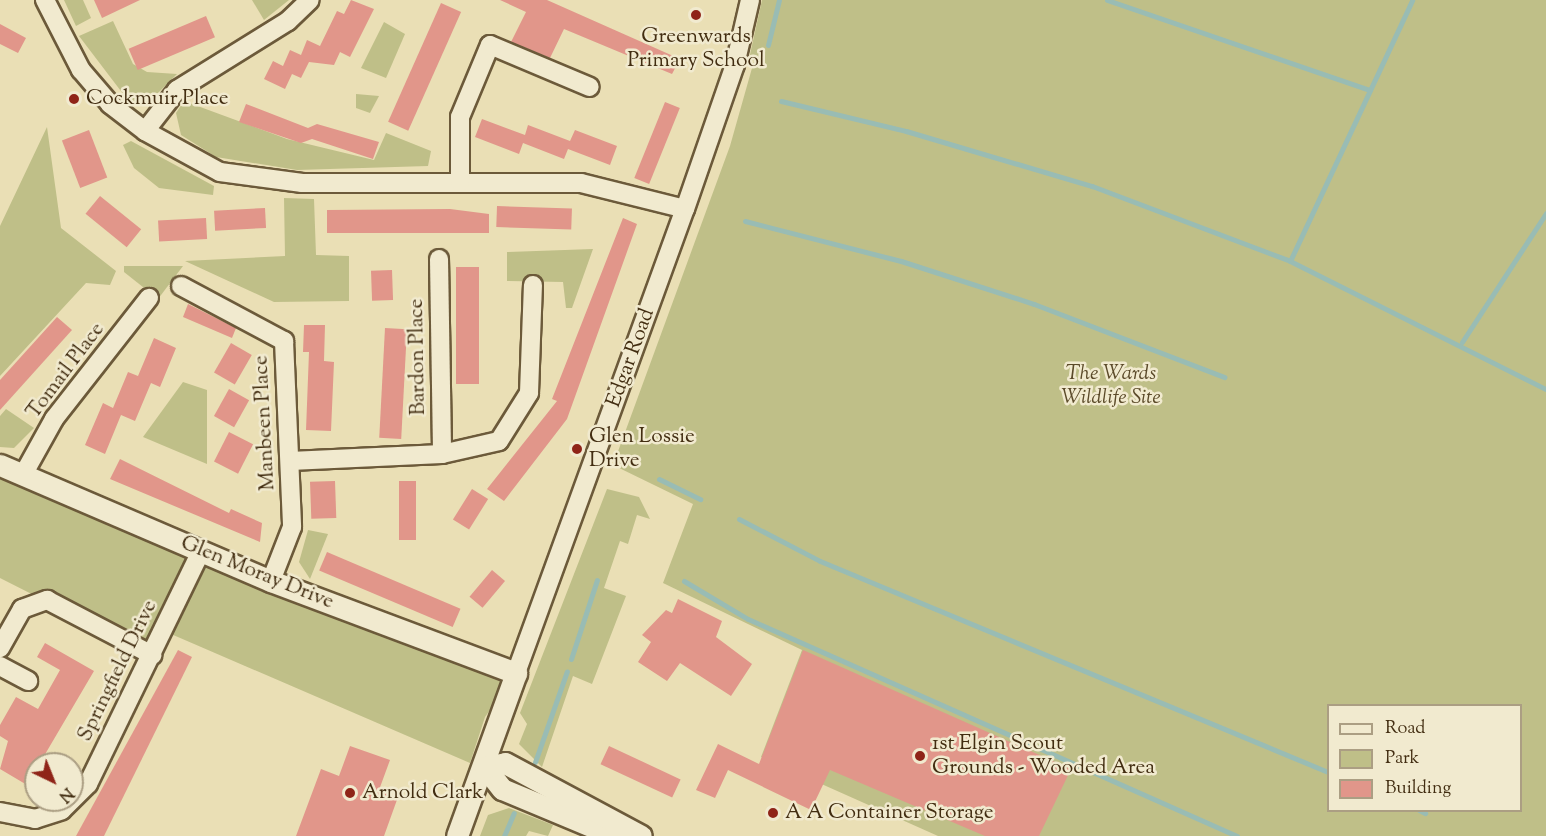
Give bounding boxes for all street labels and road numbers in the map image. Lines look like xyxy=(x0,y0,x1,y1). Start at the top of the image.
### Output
street label: Bardon Place xyxy=(404,298,432,416)
street label: Edgar Road xyxy=(601,305,661,411)
street label: Tomail Place xyxy=(22,318,110,424)
street label: Manbeen Place xyxy=(249,355,281,491)
street label: Glen Moray Drive xyxy=(177,531,337,615)
street label: Springfield Drive xyxy=(73,596,163,746)

